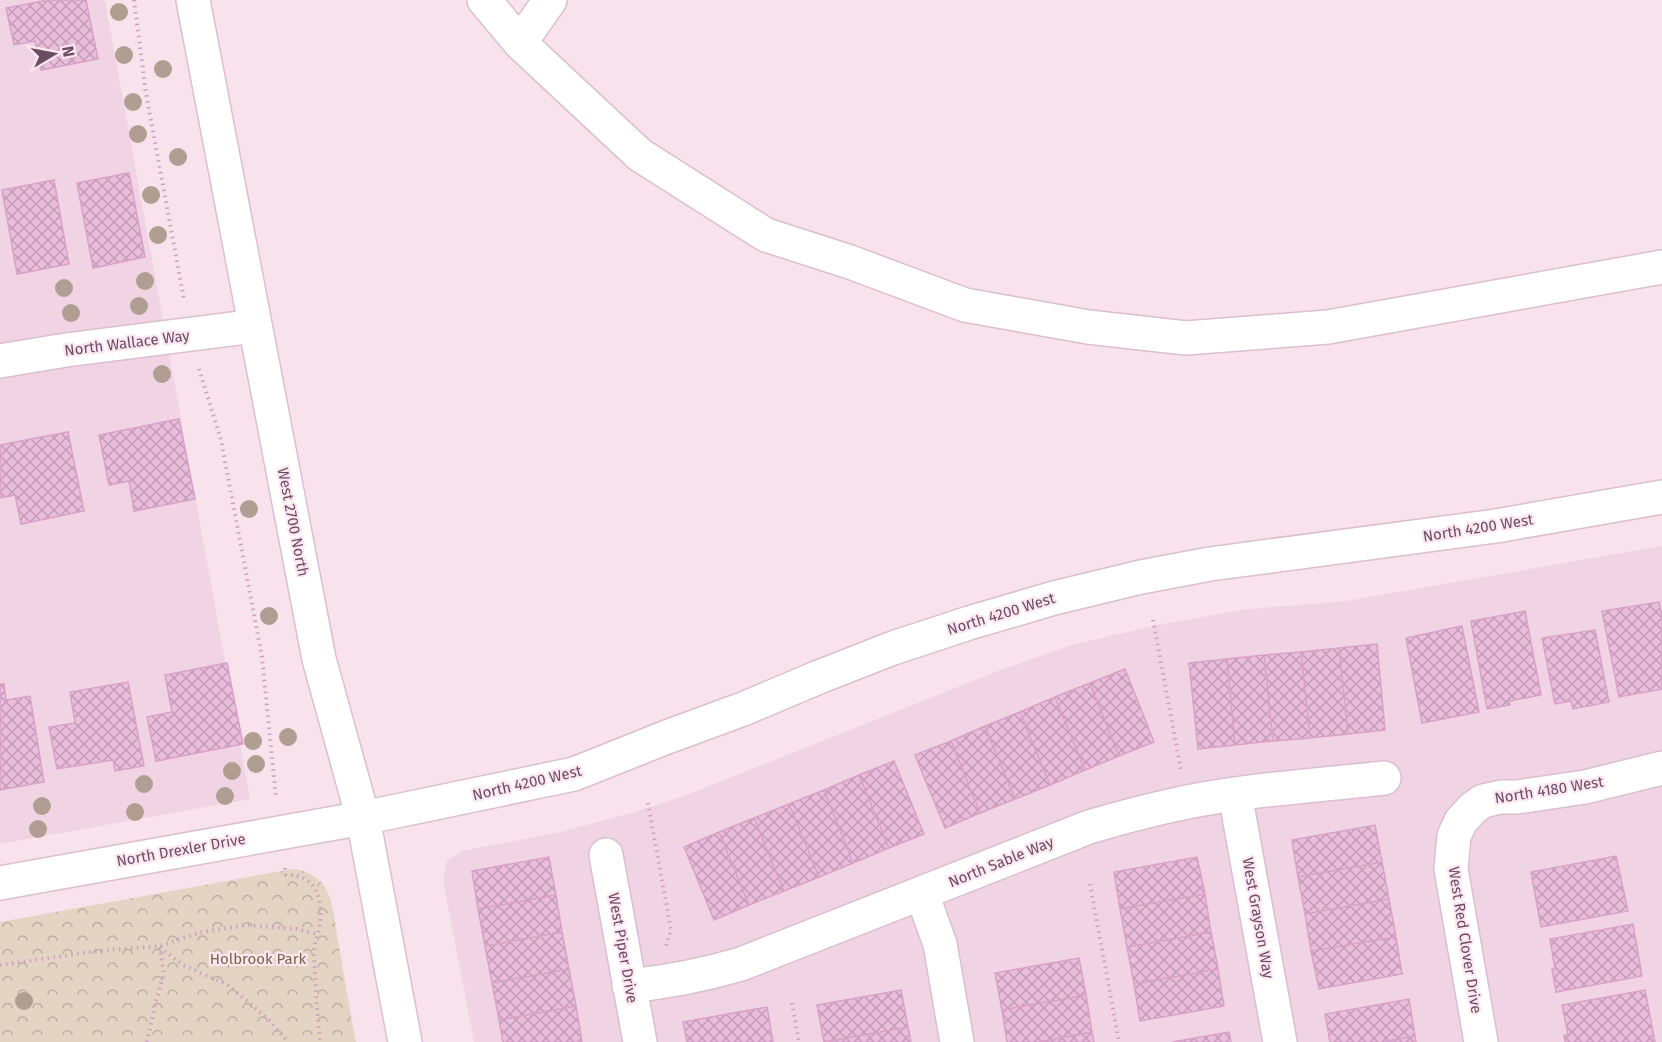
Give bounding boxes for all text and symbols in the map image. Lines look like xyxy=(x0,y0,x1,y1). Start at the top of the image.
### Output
north arrow xyxy=(24,24,84,84)
text: N xyxy=(58,45,79,58)
street label: North Wallace Way xyxy=(63,326,191,360)
street label: West 2700 North xyxy=(274,466,312,578)
street label: North 4200 West xyxy=(1421,510,1535,546)
street label: North 4200 West xyxy=(945,589,1058,639)
street label: North 4200 West xyxy=(471,762,584,804)
street label: North 4180 West xyxy=(1493,772,1605,807)
street label: North Drexler Drive xyxy=(115,830,247,870)
street label: North Sable Way xyxy=(946,832,1057,891)
street label: West Grayson Way xyxy=(1238,856,1278,981)
street label: West Red Clover Drive xyxy=(1444,865,1486,1015)
street label: West Piper Drive xyxy=(604,891,642,1005)
park label: Holbrook Park xyxy=(210,950,306,968)

